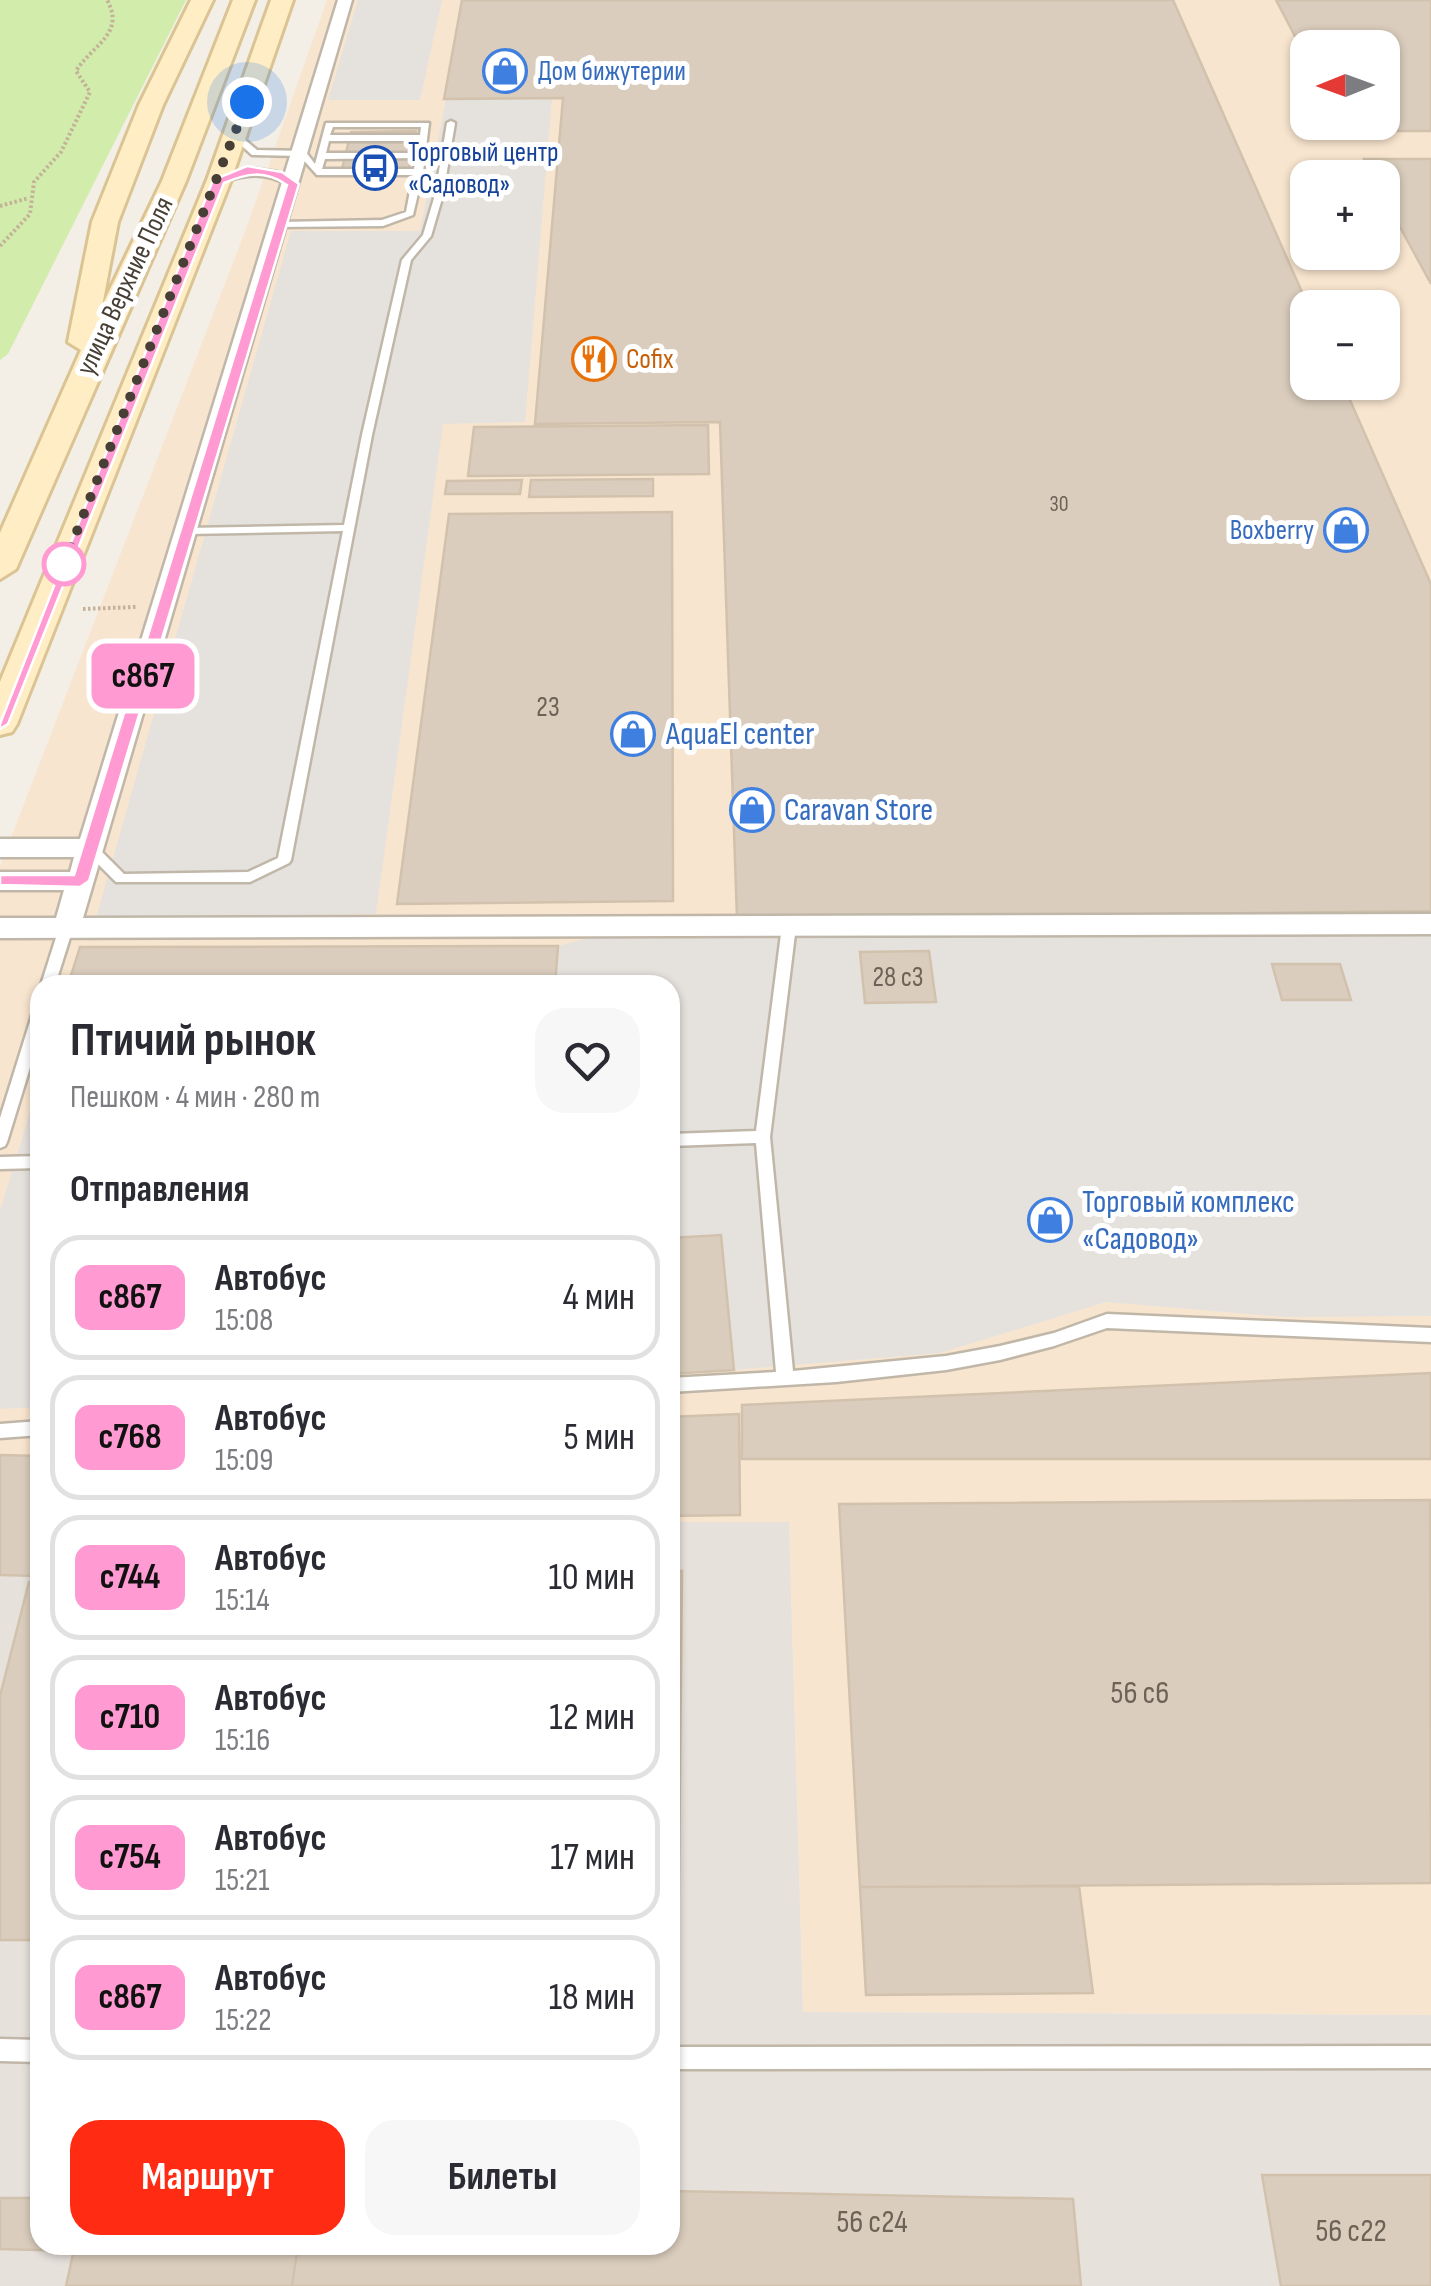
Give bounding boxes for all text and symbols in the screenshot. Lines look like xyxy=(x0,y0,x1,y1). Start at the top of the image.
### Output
north arrow xyxy=(1290,30,1400,140)
map controls xyxy=(1290,30,1400,400)
shop icon: Дом бижутерии xyxy=(482,48,528,94)
place label: Дом бижутерии xyxy=(538,55,686,88)
your location xyxy=(222,77,272,127)
place label: Торговый центр «Садовод» xyxy=(408,136,559,201)
bus stop icon: Торговый центр «Садовод» xyxy=(352,145,398,191)
button: + xyxy=(1290,160,1400,270)
street label: улица Верхние Поля xyxy=(69,192,181,380)
button: − xyxy=(1290,290,1400,400)
restaurant icon: Cofix xyxy=(571,336,617,382)
place label: Cofix xyxy=(626,343,674,376)
house number: 30 xyxy=(1049,491,1069,518)
shop icon: Boxberry xyxy=(1323,507,1369,553)
place label: Boxberry xyxy=(1230,514,1314,547)
unlabelled marker xyxy=(43,543,85,585)
line badge: с867 xyxy=(73,644,213,708)
text: с867 xyxy=(111,655,175,698)
house number: 23 xyxy=(536,691,560,724)
shop icon: AquaEl center xyxy=(610,711,656,757)
place label: AquaEl center xyxy=(665,715,814,754)
shop icon: Caravan Store xyxy=(729,787,775,833)
place label: Caravan Store xyxy=(784,791,933,830)
house number: 28 с3 xyxy=(872,961,924,994)
button: heart xyxy=(535,1008,640,1113)
text: Птичий рынок xyxy=(70,1012,316,1069)
text: Пешком · 4 мин · 280 m xyxy=(70,1078,320,1117)
text: Отправления xyxy=(70,1167,250,1212)
place label: Торговый комплекс «Садовод» xyxy=(1082,1183,1295,1259)
shop icon: Торговый комплекс «Садовод» xyxy=(1027,1197,1073,1243)
text: Автобус xyxy=(215,1256,326,1301)
text: 4 мин xyxy=(563,1275,635,1320)
text: с867 xyxy=(98,1276,162,1319)
text: 15:08 xyxy=(215,1301,273,1340)
text: Автобус xyxy=(215,1396,326,1441)
text: 5 мин xyxy=(563,1415,635,1460)
text: с768 xyxy=(98,1416,162,1459)
text: 15:09 xyxy=(215,1441,274,1480)
text: Автобус xyxy=(215,1536,326,1581)
text: 10 мин xyxy=(548,1555,635,1600)
text: с744 xyxy=(100,1556,160,1599)
text: 15:14 xyxy=(215,1581,270,1620)
house number: 56 с6 xyxy=(1111,1674,1169,1713)
text: Автобус xyxy=(215,1676,326,1721)
text: 12 мин xyxy=(549,1695,635,1740)
text: с710 xyxy=(100,1696,160,1739)
text: 15:16 xyxy=(215,1721,270,1760)
text: Автобус xyxy=(215,1816,326,1861)
text: 17 мин xyxy=(550,1835,635,1880)
text: с754 xyxy=(99,1836,161,1879)
text: 15:21 xyxy=(215,1861,270,1900)
text: Автобус xyxy=(215,1956,326,2001)
text: 18 мин xyxy=(549,1975,635,2020)
text: с867 xyxy=(98,1976,162,2019)
text: 15:22 xyxy=(215,2001,271,2040)
button: Маршрут xyxy=(70,2120,345,2235)
button: Билеты xyxy=(365,2120,640,2235)
house number: 56 с24 xyxy=(836,2203,908,2242)
house number: 56 с22 xyxy=(1315,2212,1387,2251)

